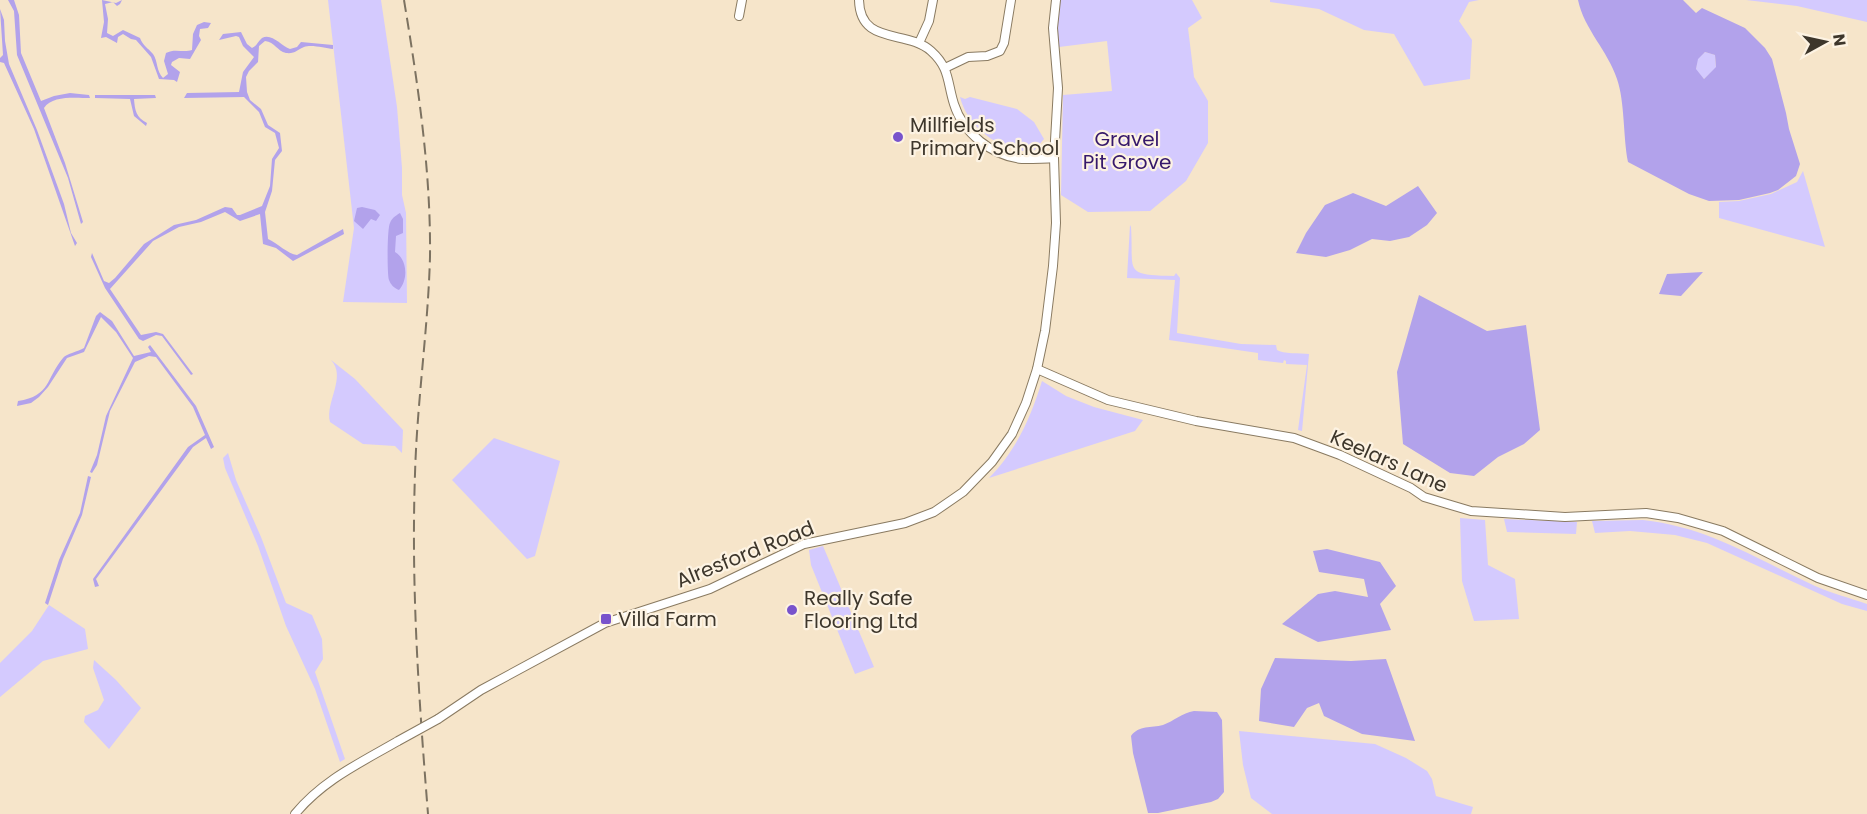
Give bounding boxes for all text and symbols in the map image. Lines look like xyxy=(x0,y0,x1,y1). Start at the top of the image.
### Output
north arrow xyxy=(1795,12,1855,72)
text: N xyxy=(1827,32,1852,48)
place label: Millfields Primary School xyxy=(910,111,1059,162)
park label: Gravel Pit Grove xyxy=(1083,125,1171,176)
marker: Millfields Primary School xyxy=(891,130,905,144)
street label: Keelars Lane xyxy=(1326,423,1452,499)
street label: Alresford Road xyxy=(672,514,818,594)
place label: Really Safe Flooring Ltd xyxy=(804,584,918,635)
marker: Really Safe Flooring Ltd xyxy=(785,603,799,617)
place label: Villa Farm xyxy=(618,605,717,633)
marker: Villa Farm xyxy=(599,612,613,626)

